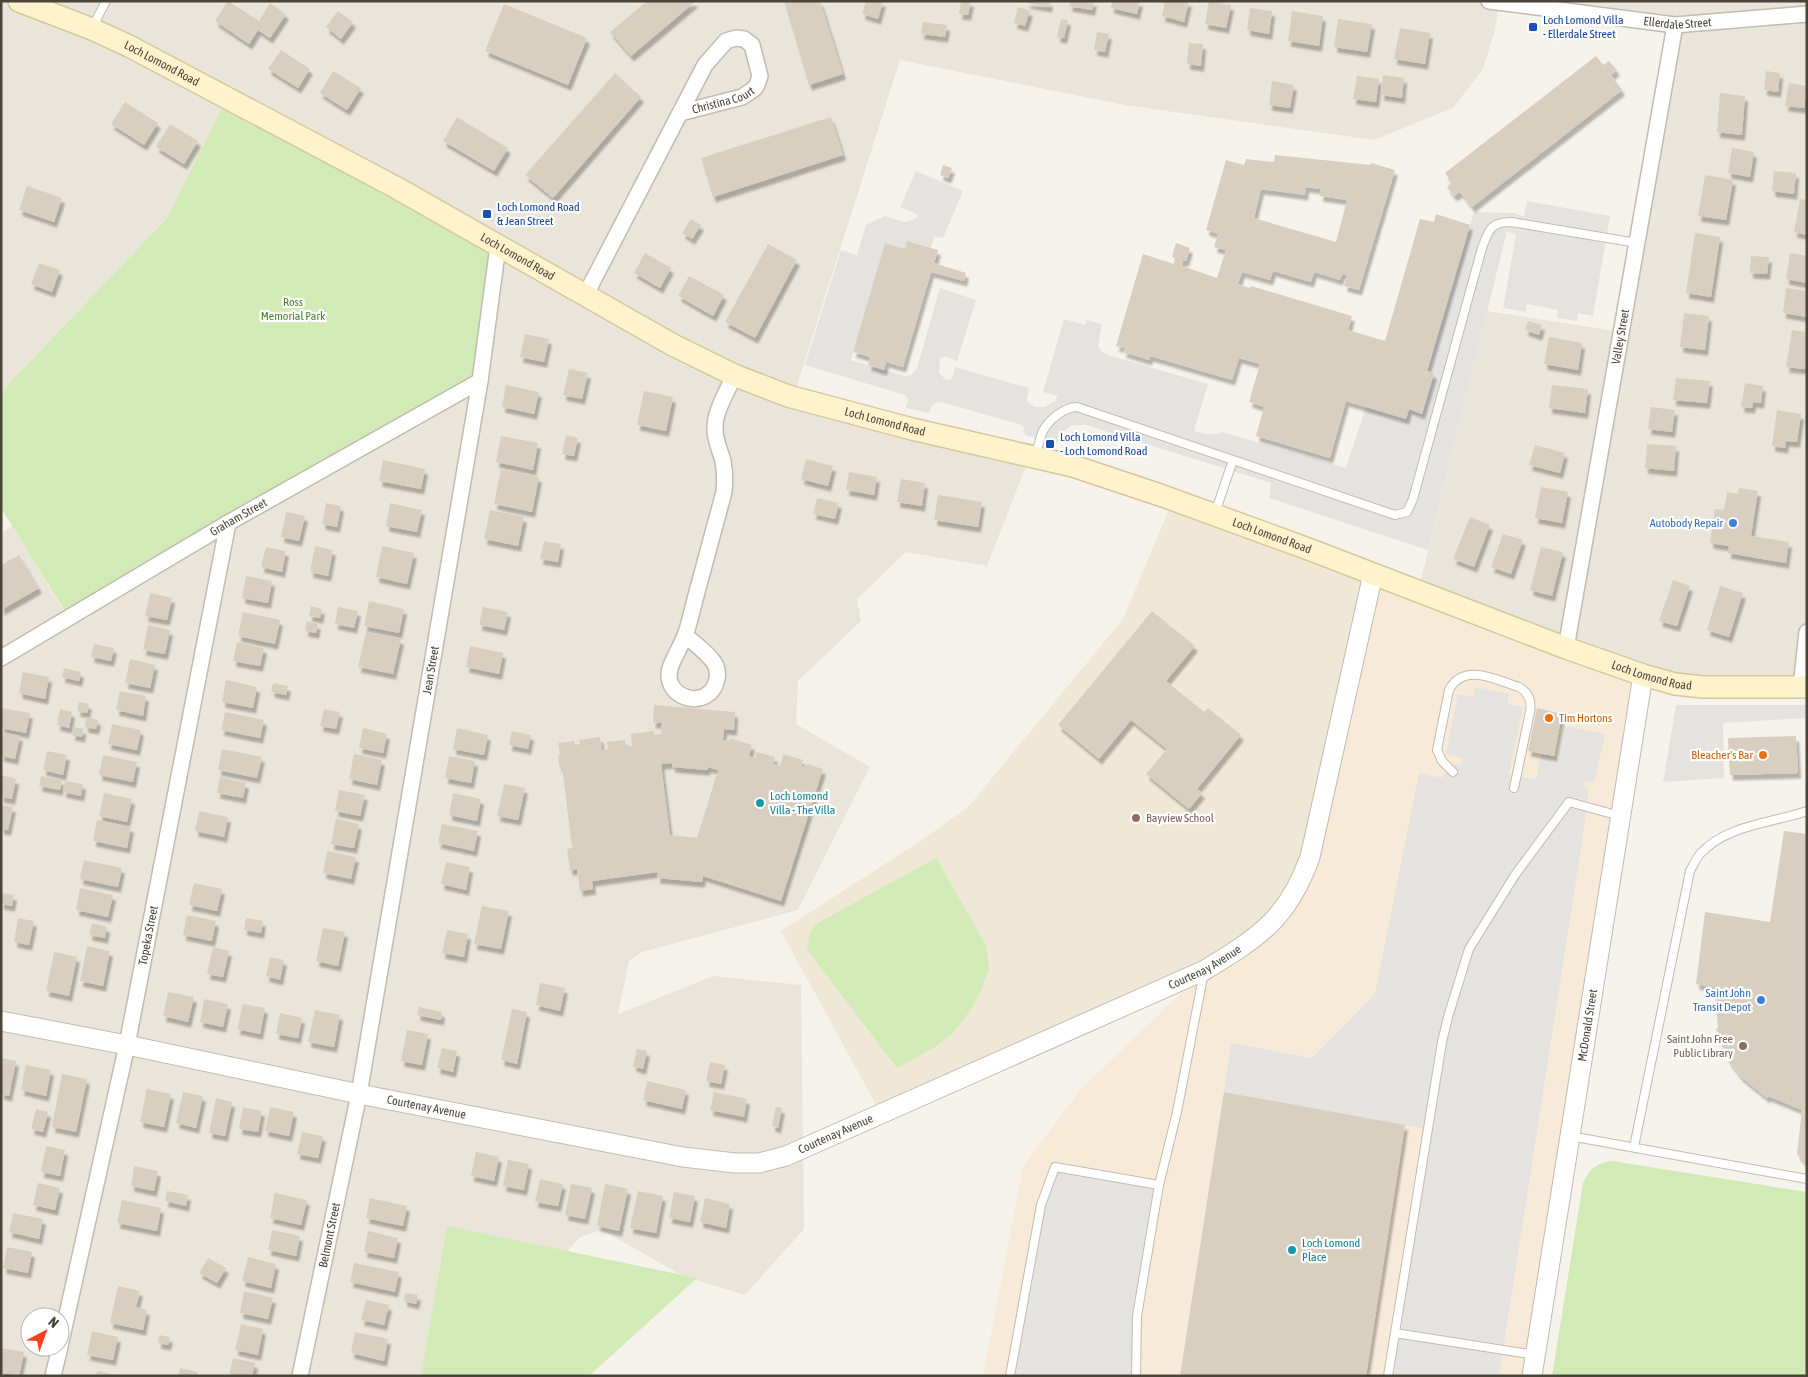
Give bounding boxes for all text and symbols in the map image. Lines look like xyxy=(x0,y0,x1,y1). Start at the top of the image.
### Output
place label: Loch Lomond Villa - Ellerdale Street xyxy=(1543,13,1624,41)
street label: Ellerdale Street xyxy=(1643,14,1713,32)
marker: Loch Lomond Villa - Ellerdale Street xyxy=(1527,21,1539,33)
street label: Loch Lomond Road xyxy=(122,38,202,89)
street label: Christina Court xyxy=(690,83,758,117)
place label: Loch Lomond Road & Jean Street xyxy=(497,200,580,228)
marker: Loch Lomond Road & Jean Street xyxy=(481,208,493,220)
street label: Loch Lomond Road xyxy=(478,230,557,283)
park label: Ross Memorial Park xyxy=(261,295,326,323)
street label: Valley Street xyxy=(1609,308,1632,365)
street label: Loch Lomond Road xyxy=(843,404,927,439)
place label: Loch Lomond Villa - Loch Lomond Road xyxy=(1060,430,1147,458)
marker: Loch Lomond Villa - Loch Lomond Road xyxy=(1044,438,1056,450)
street label: Graham Street xyxy=(207,495,270,539)
street label: Loch Lomond Road xyxy=(1231,515,1313,557)
place label: Autobody Repair xyxy=(1650,516,1723,530)
marker: Autobody Repair xyxy=(1727,517,1739,529)
street label: Jean Street xyxy=(420,644,442,695)
street label: Loch Lomond Road xyxy=(1610,658,1693,693)
place label: Tim Hortons xyxy=(1559,711,1612,725)
marker: Tim Hortons xyxy=(1543,712,1555,724)
place label: Bleacher's Bar xyxy=(1691,748,1753,762)
marker: Bleacher's Bar xyxy=(1757,749,1769,761)
place label: Loch Lomond Villa - The Villa xyxy=(770,789,835,817)
marker: Loch Lomond Villa - The Villa xyxy=(754,797,766,809)
place label: Bayview School xyxy=(1146,811,1215,825)
marker: Bayview School xyxy=(1130,812,1142,824)
street label: Topeka Street xyxy=(136,904,161,966)
street label: Courtenay Avenue xyxy=(1166,942,1244,992)
place label: Saint John Transit Depot xyxy=(1693,986,1752,1014)
street label: McDonald Street xyxy=(1575,988,1600,1063)
marker: Saint John Transit Depot xyxy=(1755,994,1767,1006)
place label: Saint John Free Public Library xyxy=(1667,1032,1733,1060)
marker: Saint John Free Public Library xyxy=(1737,1040,1749,1052)
street label: Courtenay Avenue xyxy=(386,1093,467,1122)
street label: Courtenay Avenue xyxy=(796,1111,875,1157)
street label: Belmont Street xyxy=(316,1201,343,1269)
place label: Loch Lomond Place xyxy=(1302,1236,1360,1264)
marker: Loch Lomond Place xyxy=(1286,1244,1298,1256)
north arrow xyxy=(20,1307,70,1357)
text: N xyxy=(45,1313,62,1331)

